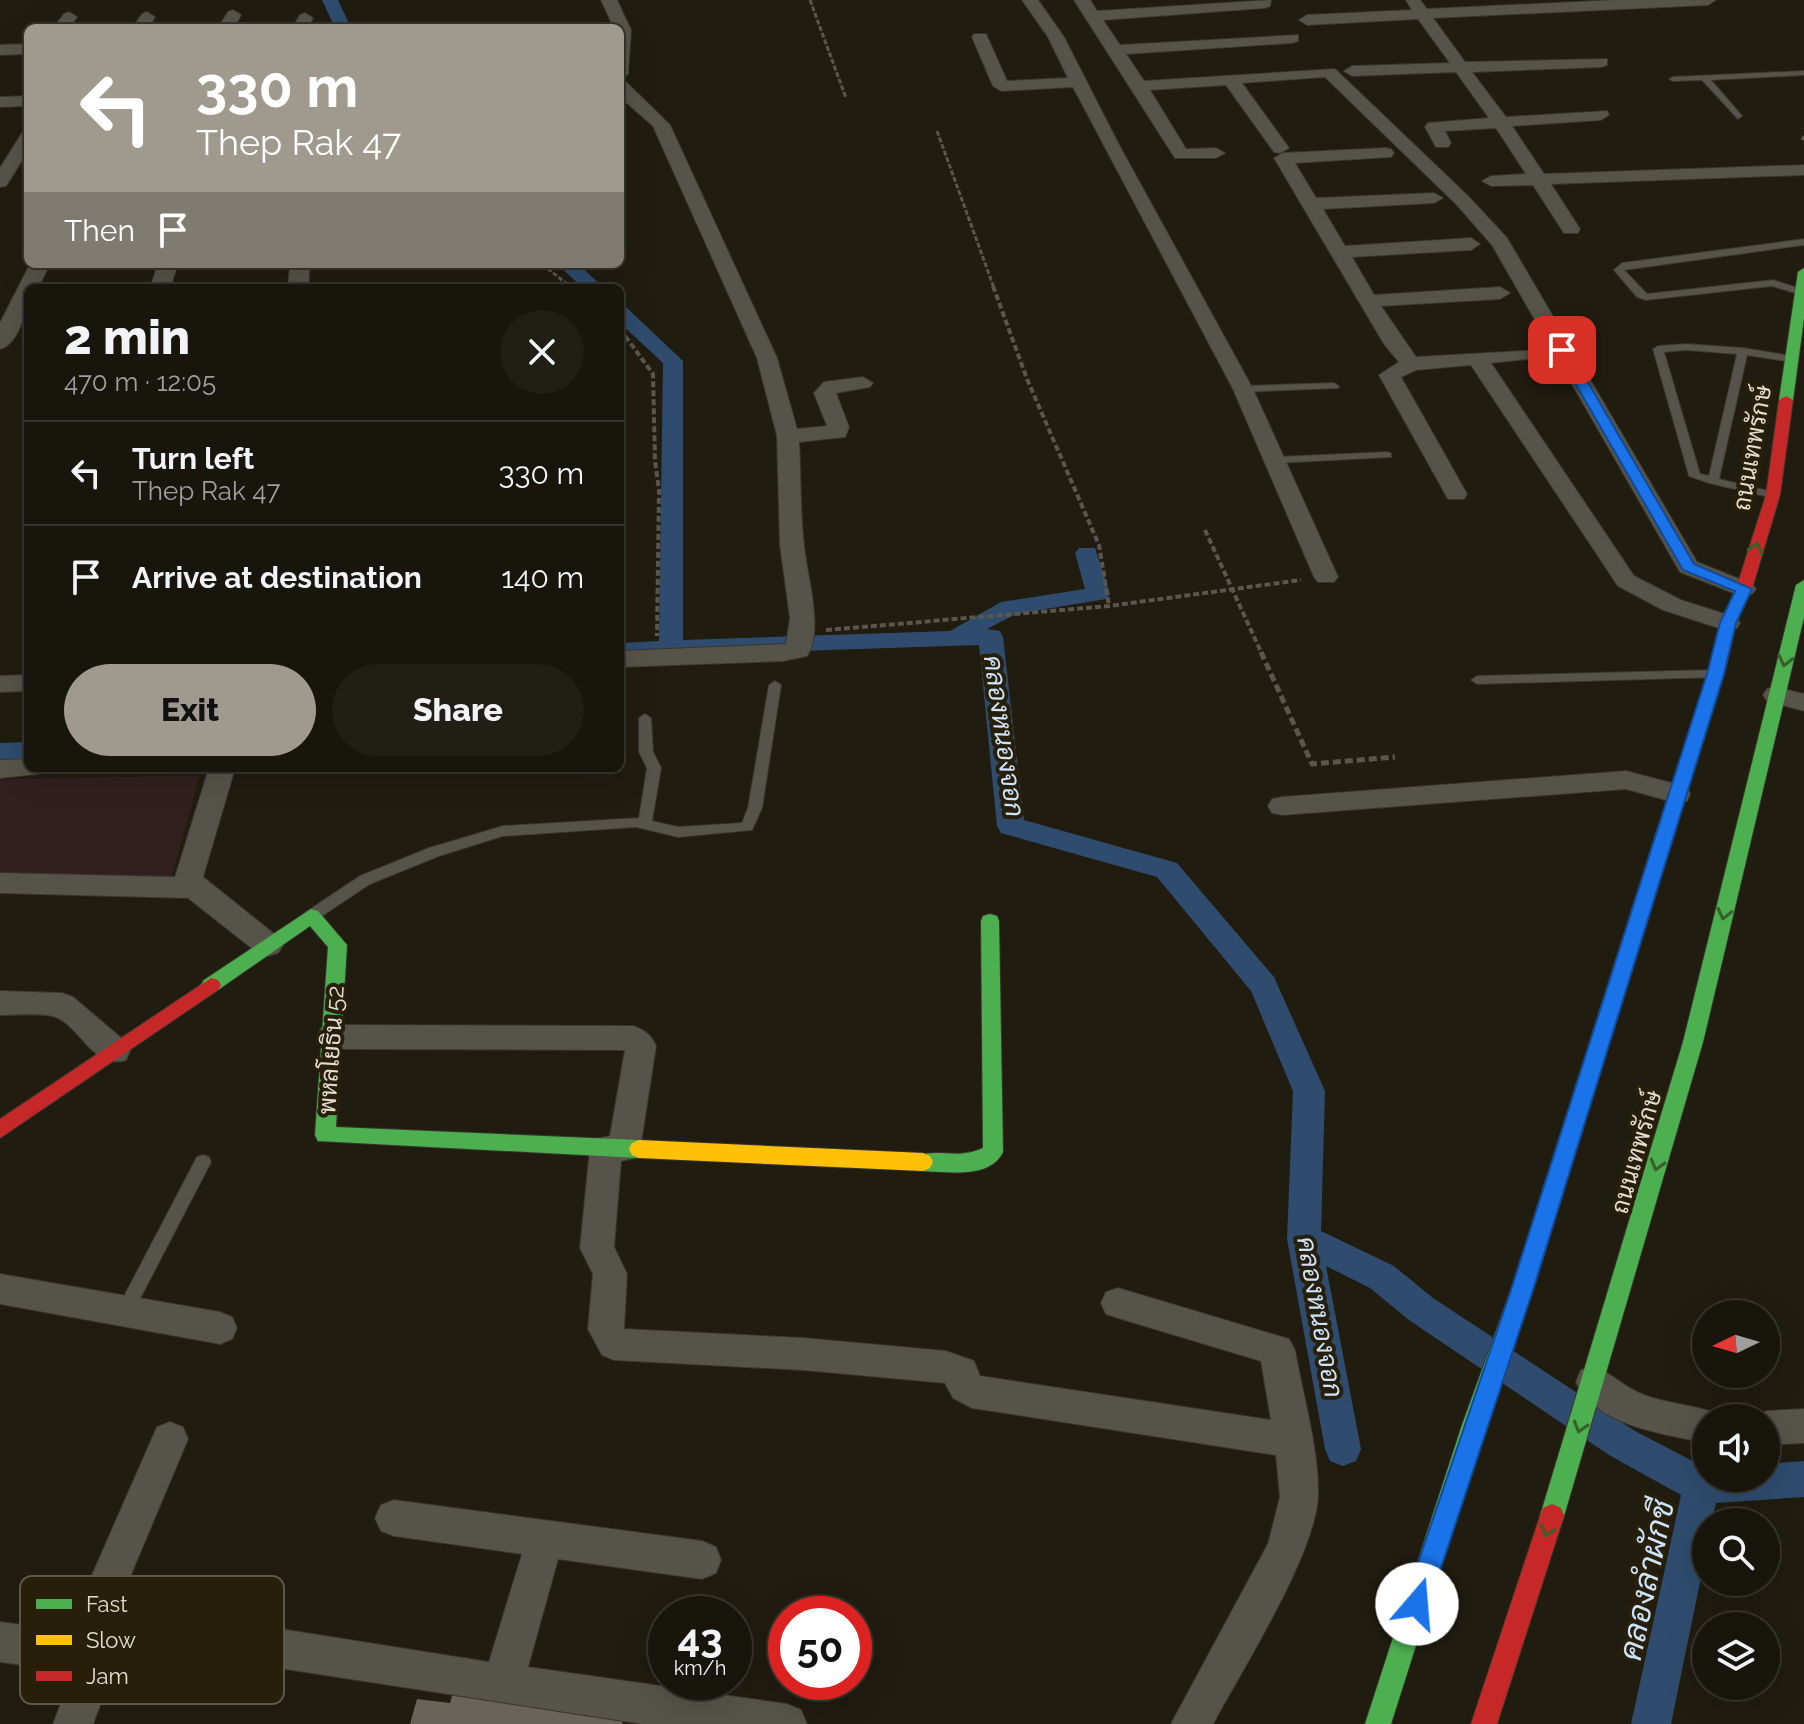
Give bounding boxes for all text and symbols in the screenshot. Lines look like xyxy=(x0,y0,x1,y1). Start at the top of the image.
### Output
text: 330 m xyxy=(196,54,358,120)
icon: left xyxy=(64,56,168,160)
text: Thep Rak 47 xyxy=(196,121,401,163)
icon: arrive xyxy=(151,208,195,252)
text: Then xyxy=(64,213,135,248)
text: 2 min xyxy=(64,309,190,365)
button: close xyxy=(500,310,584,394)
pin xyxy=(1528,316,1596,384)
icon: arrive xyxy=(1540,328,1584,372)
text: 470 m · 12:05 xyxy=(64,367,216,397)
street label: ถนนเทพรักษ์ xyxy=(1726,382,1777,513)
text: Turn left xyxy=(132,441,254,476)
icon: left xyxy=(64,451,108,495)
text: 330 m xyxy=(498,456,584,491)
text: Thep Rak 47 xyxy=(132,476,280,506)
one-way arrow xyxy=(1747,542,1763,556)
icon: arrive xyxy=(64,555,108,599)
text: Arrive at destination xyxy=(132,560,422,595)
text: 140 m xyxy=(501,560,584,595)
water label: คลองหนองจอก xyxy=(978,653,1030,819)
one-way arrow xyxy=(1777,654,1794,667)
button: Exit xyxy=(64,664,316,756)
button: Share xyxy=(332,664,584,756)
one-way arrow xyxy=(1716,906,1733,920)
street label: พหลโยธิน 52 xyxy=(311,984,350,1116)
street label: ถนนเทพรักษ์ xyxy=(1604,1086,1668,1217)
one-way arrow xyxy=(1650,1158,1666,1171)
water label: คลองหนองจอก xyxy=(1291,1234,1349,1400)
north arrow xyxy=(1692,1300,1780,1388)
map controls xyxy=(1692,1300,1780,1700)
button: sound xyxy=(1692,1404,1780,1492)
one-way arrow xyxy=(1573,1420,1589,1434)
water label: คลองลำผักชี xyxy=(1610,1494,1681,1664)
button: search xyxy=(1692,1508,1780,1596)
one-way arrow xyxy=(1541,1523,1557,1537)
position arrow xyxy=(1375,1562,1459,1646)
legend xyxy=(20,1576,284,1704)
text: Fast xyxy=(86,1591,128,1617)
speed limit sign: 50 xyxy=(768,1596,872,1700)
button: layers xyxy=(1692,1612,1780,1700)
text: 43 xyxy=(677,1614,723,1661)
text: Slow xyxy=(86,1627,136,1653)
text: km/h xyxy=(674,1656,726,1680)
text: Jam xyxy=(86,1663,129,1689)

